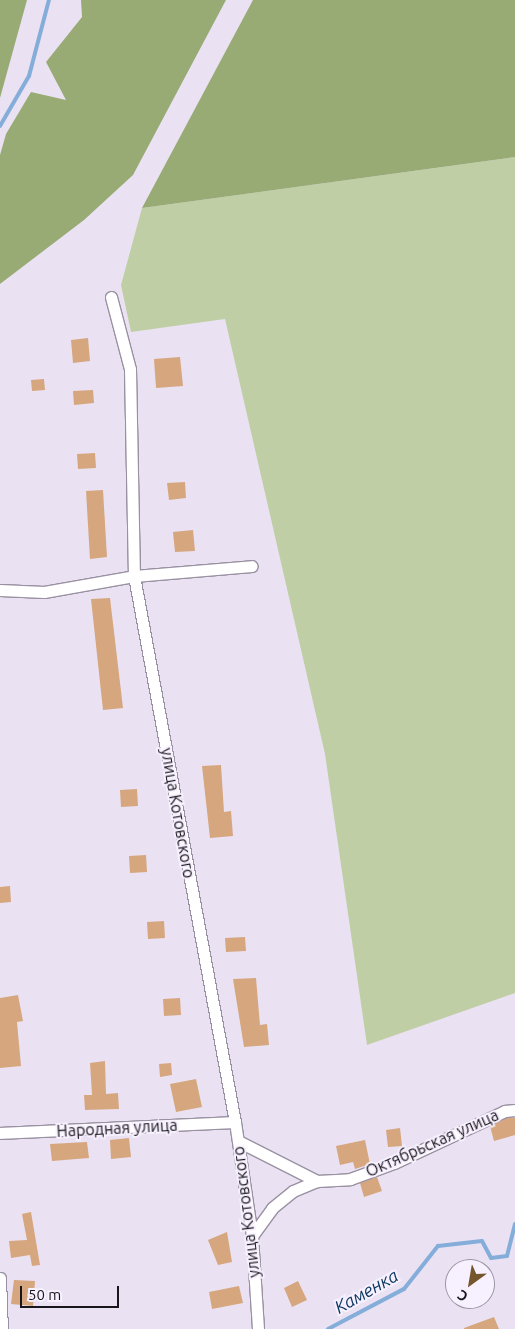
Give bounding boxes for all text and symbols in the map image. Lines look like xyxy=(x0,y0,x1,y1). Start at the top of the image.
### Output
street label: улица Котовского xyxy=(157,746,199,880)
street label: Октябрьская улица xyxy=(363,1105,501,1181)
street label: Народная улица xyxy=(56,1115,178,1141)
street label: улица Котовского xyxy=(228,1145,264,1279)
north arrow xyxy=(445,1259,495,1309)
water label: Каменка xyxy=(330,1264,402,1318)
scale bar xyxy=(22,1276,121,1308)
text: 50 m xyxy=(28,1286,61,1303)
text: С xyxy=(455,1287,471,1305)

